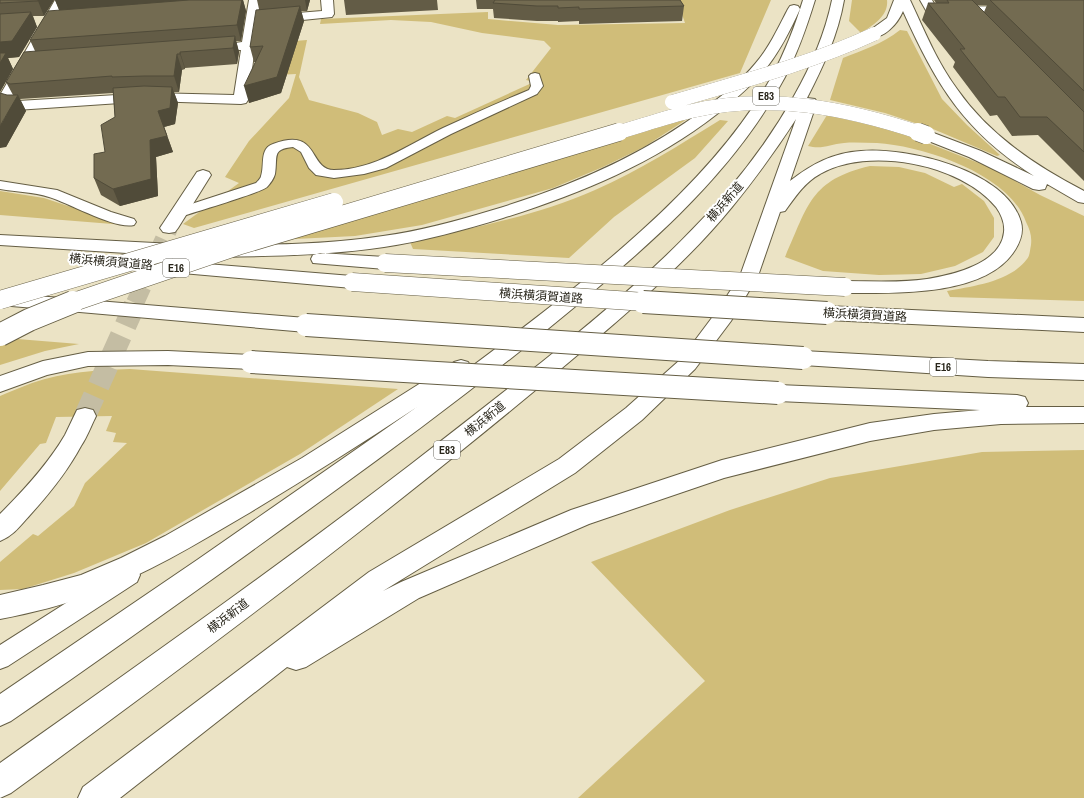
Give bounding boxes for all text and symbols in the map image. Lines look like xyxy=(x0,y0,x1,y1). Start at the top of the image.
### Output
road number: E83 xyxy=(753,87,779,105)
street label: 横浜新道 xyxy=(703,179,747,225)
street label: 横浜横須賀道路 xyxy=(68,250,154,274)
road number: E16 xyxy=(163,259,189,277)
street label: 横浜横須賀道路 xyxy=(499,285,583,307)
street label: 横浜横須賀道路 xyxy=(823,305,907,325)
road number: E16 xyxy=(930,358,956,376)
street label: 横浜新道 xyxy=(461,398,509,440)
road number: E83 xyxy=(434,441,460,459)
street label: 横浜新道 xyxy=(204,595,252,637)

